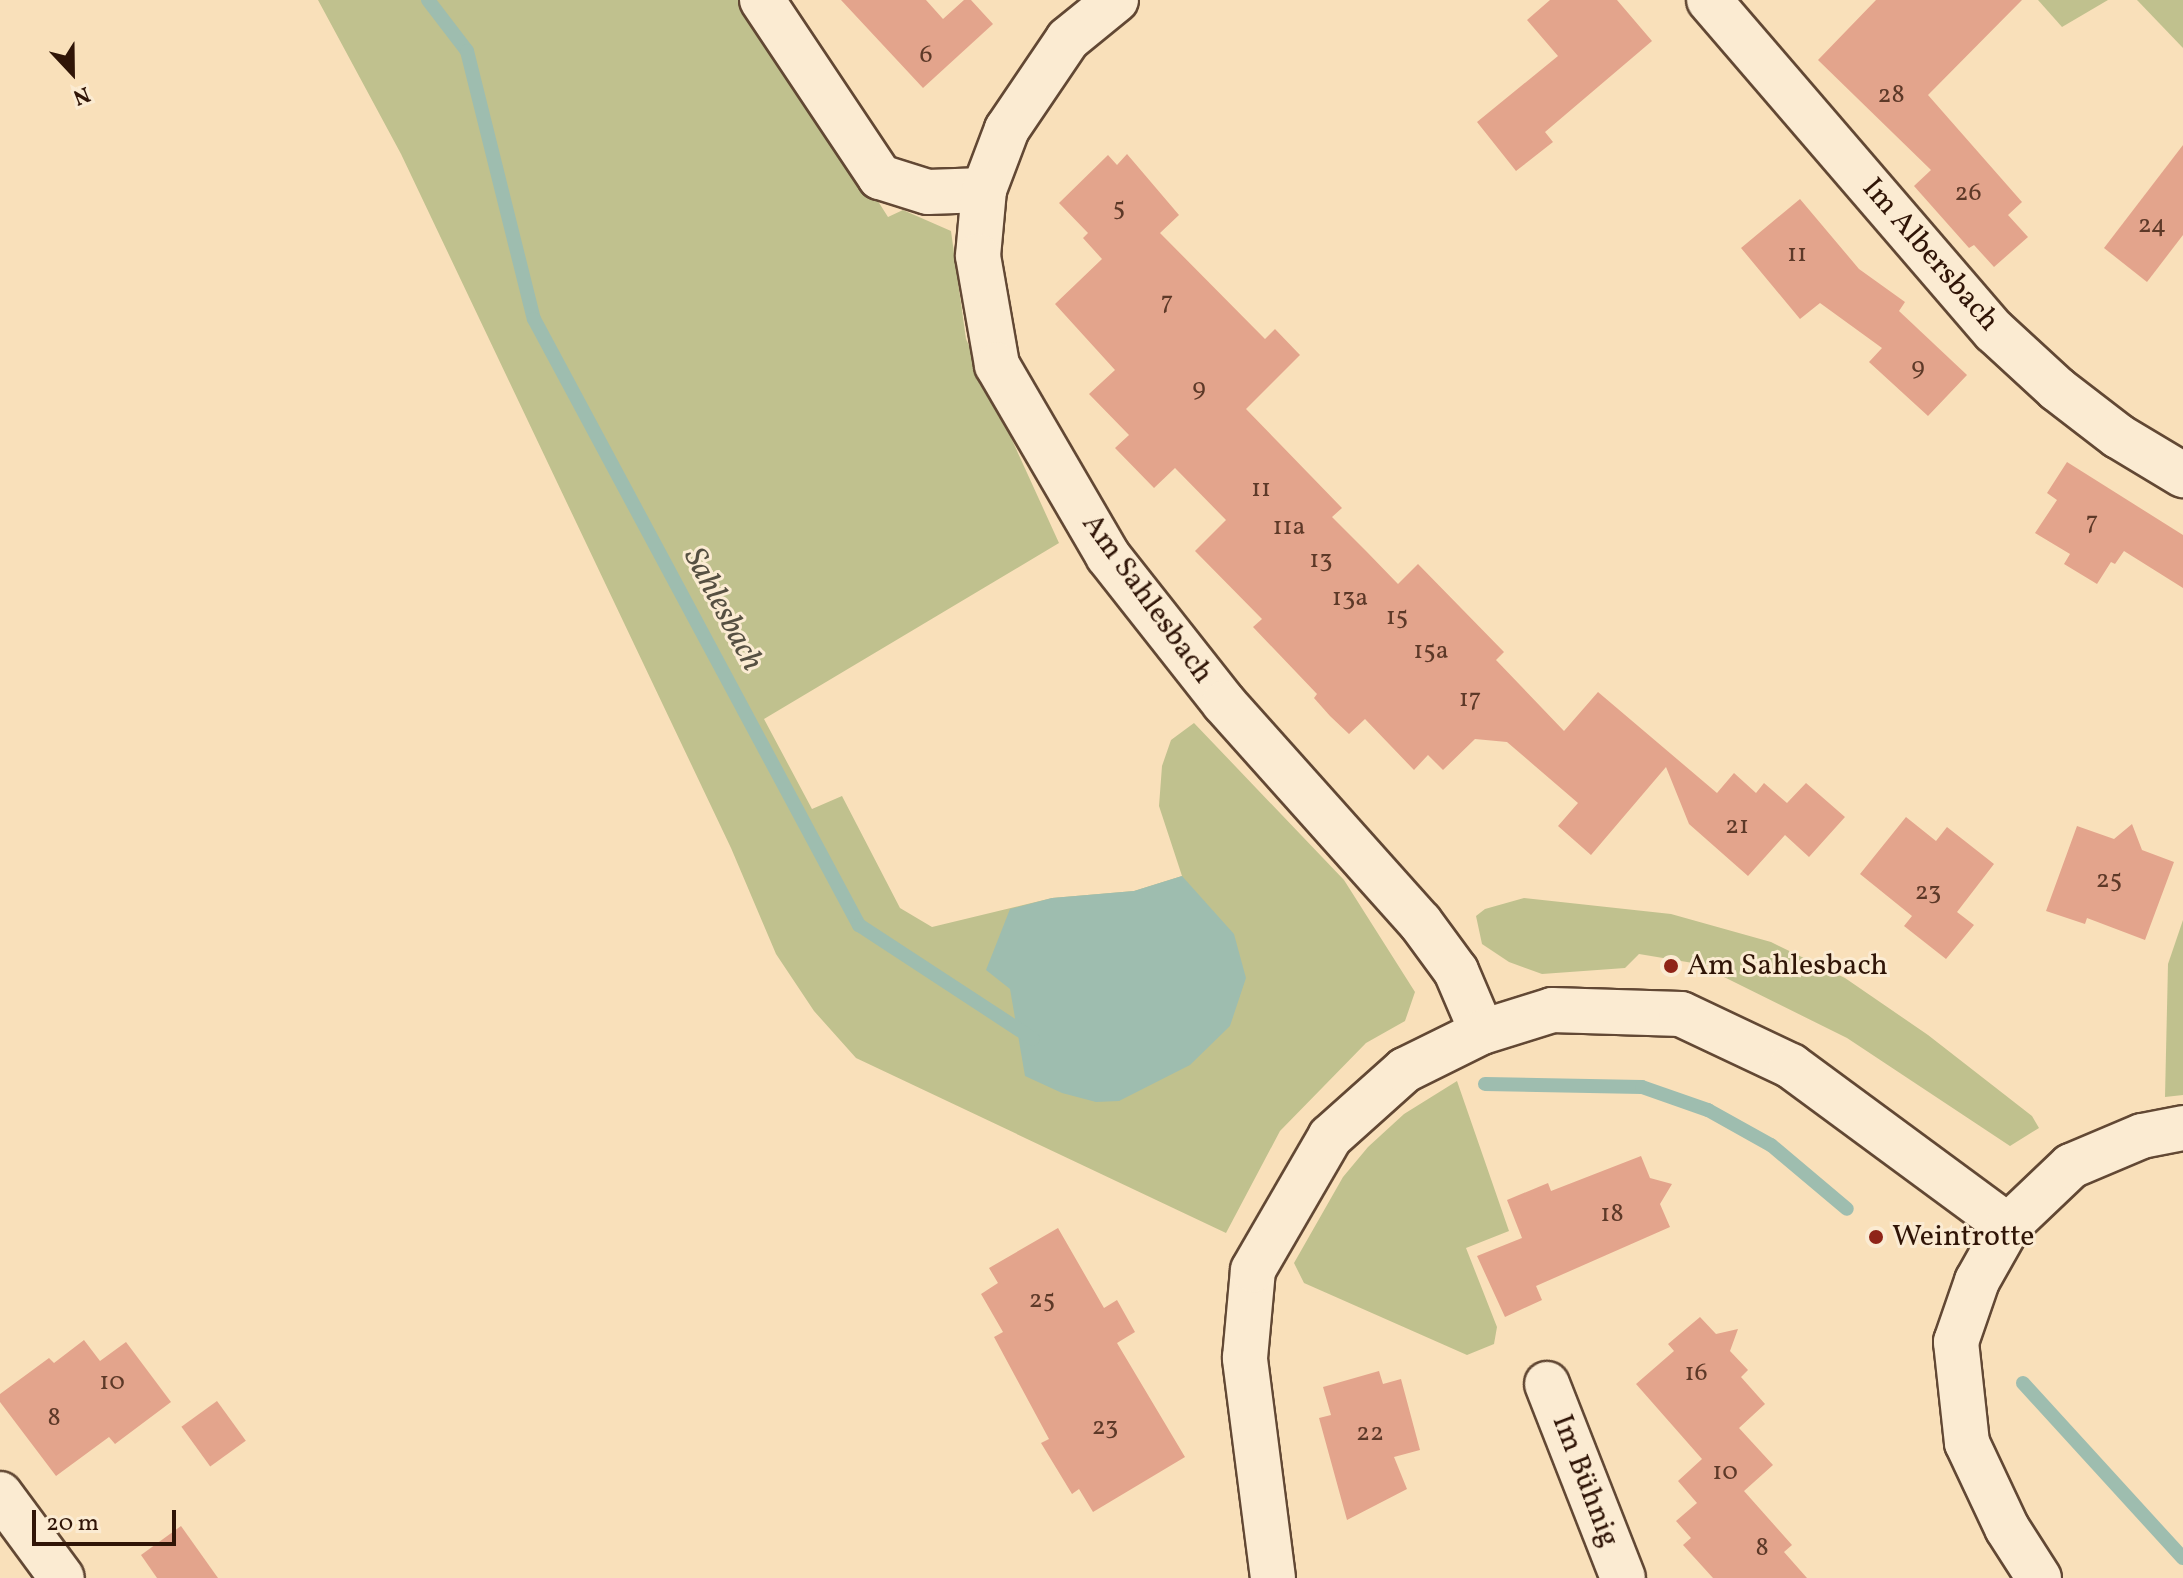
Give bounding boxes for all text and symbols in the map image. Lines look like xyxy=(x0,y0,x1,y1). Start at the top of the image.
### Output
north arrow xyxy=(32,32,112,112)
house number: 6 xyxy=(919,40,933,72)
text: N xyxy=(68,77,94,112)
house number: 28 xyxy=(1877,80,1905,112)
street label: Im Albersbach xyxy=(1854,171,2006,339)
house number: 26 xyxy=(1954,178,1982,210)
house number: 5 xyxy=(1113,193,1125,225)
house number: 24 xyxy=(2138,210,2166,242)
house number: 11 xyxy=(1787,239,1807,271)
house number: 7 xyxy=(1161,287,1173,319)
house number: 9 xyxy=(1911,352,1925,384)
house number: 9 xyxy=(1192,373,1206,405)
house number: 11 xyxy=(1251,474,1271,506)
street label: Am Sahlesbach xyxy=(1073,507,1221,691)
house number: 7 xyxy=(2086,507,2098,539)
house number: 11a xyxy=(1272,512,1306,544)
water label: Sahlesbach xyxy=(674,542,770,678)
house number: 13 xyxy=(1309,545,1333,577)
house number: 13a xyxy=(1332,583,1368,615)
house number: 15 xyxy=(1386,602,1408,634)
house number: 15a xyxy=(1413,636,1449,668)
house number: 17 xyxy=(1459,684,1481,716)
house number: 21 xyxy=(1725,811,1749,843)
house number: 25 xyxy=(2096,865,2122,897)
house number: 23 xyxy=(1915,877,1941,909)
place label: Am Sahlesbach xyxy=(1687,948,1888,984)
marker: Am Sahlesbach xyxy=(1662,957,1680,975)
house number: 18 xyxy=(1600,1199,1624,1231)
place label: Weintrotte xyxy=(1892,1219,2035,1255)
marker: Weintrotte xyxy=(1867,1228,1885,1246)
house number: 25 xyxy=(1029,1285,1055,1317)
house number: 16 xyxy=(1684,1358,1708,1390)
house number: 10 xyxy=(99,1367,125,1399)
house number: 8 xyxy=(47,1403,61,1435)
street label: Im Bühnig xyxy=(1543,1410,1627,1552)
house number: 23 xyxy=(1092,1412,1118,1444)
house number: 22 xyxy=(1356,1418,1384,1450)
house number: 10 xyxy=(1712,1457,1738,1489)
scale bar xyxy=(36,1494,180,1544)
text: 20 m xyxy=(46,1507,99,1541)
house number: 8 xyxy=(1755,1533,1769,1565)

